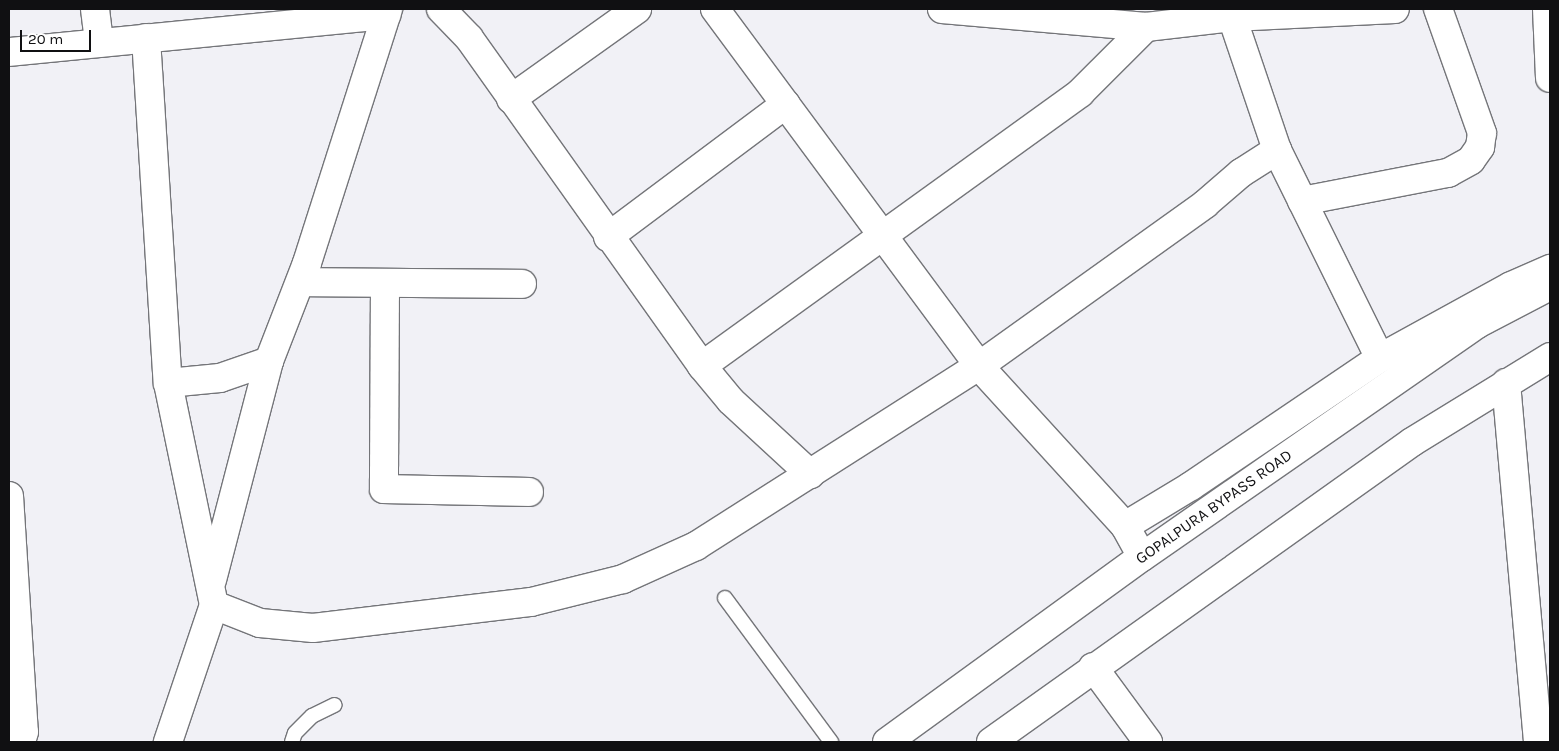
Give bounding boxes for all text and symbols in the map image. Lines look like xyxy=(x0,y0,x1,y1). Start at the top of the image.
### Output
scale bar xyxy=(22,20,94,52)
text: 20 m xyxy=(28,30,63,48)
street label: GOPALPURA BYPASS ROAD xyxy=(1132,446,1296,568)

